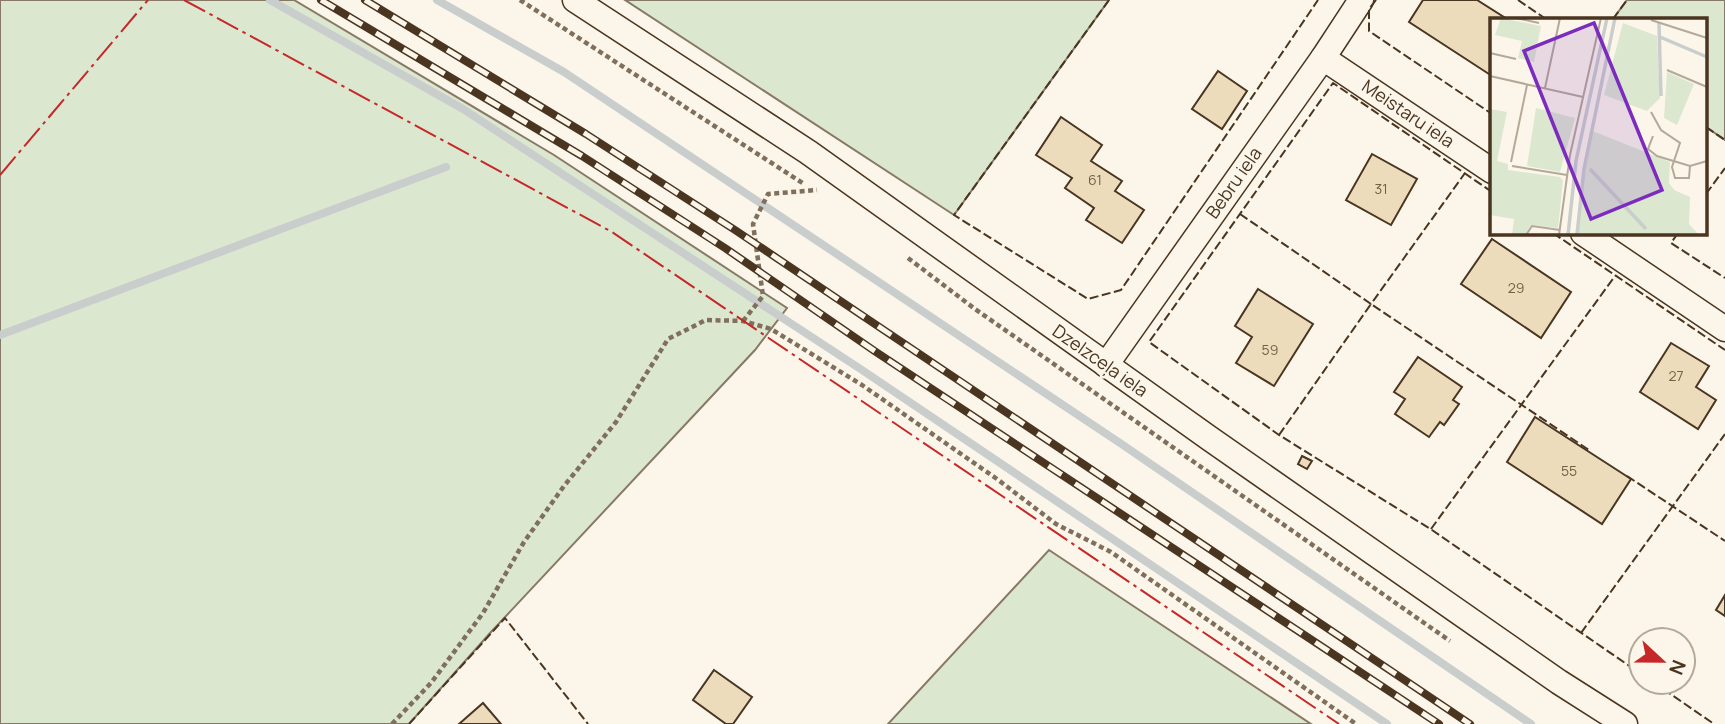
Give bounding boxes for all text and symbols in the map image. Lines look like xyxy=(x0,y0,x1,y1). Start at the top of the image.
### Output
inset map xyxy=(1490,18,1708,234)
street label: Meistaru iela xyxy=(1358,74,1459,153)
street label: Bebru iela xyxy=(1200,142,1267,223)
house number: 61 xyxy=(1088,170,1102,189)
house number: 31 xyxy=(1374,179,1388,198)
house number: 29 xyxy=(1508,278,1524,297)
street label: Dzelzceļa iela xyxy=(1048,318,1153,402)
house number: 59 xyxy=(1262,340,1278,359)
house number: 27 xyxy=(1668,366,1684,385)
house number: 55 xyxy=(1561,461,1577,480)
north arrow xyxy=(1627,626,1697,696)
text: N xyxy=(1663,656,1692,679)

